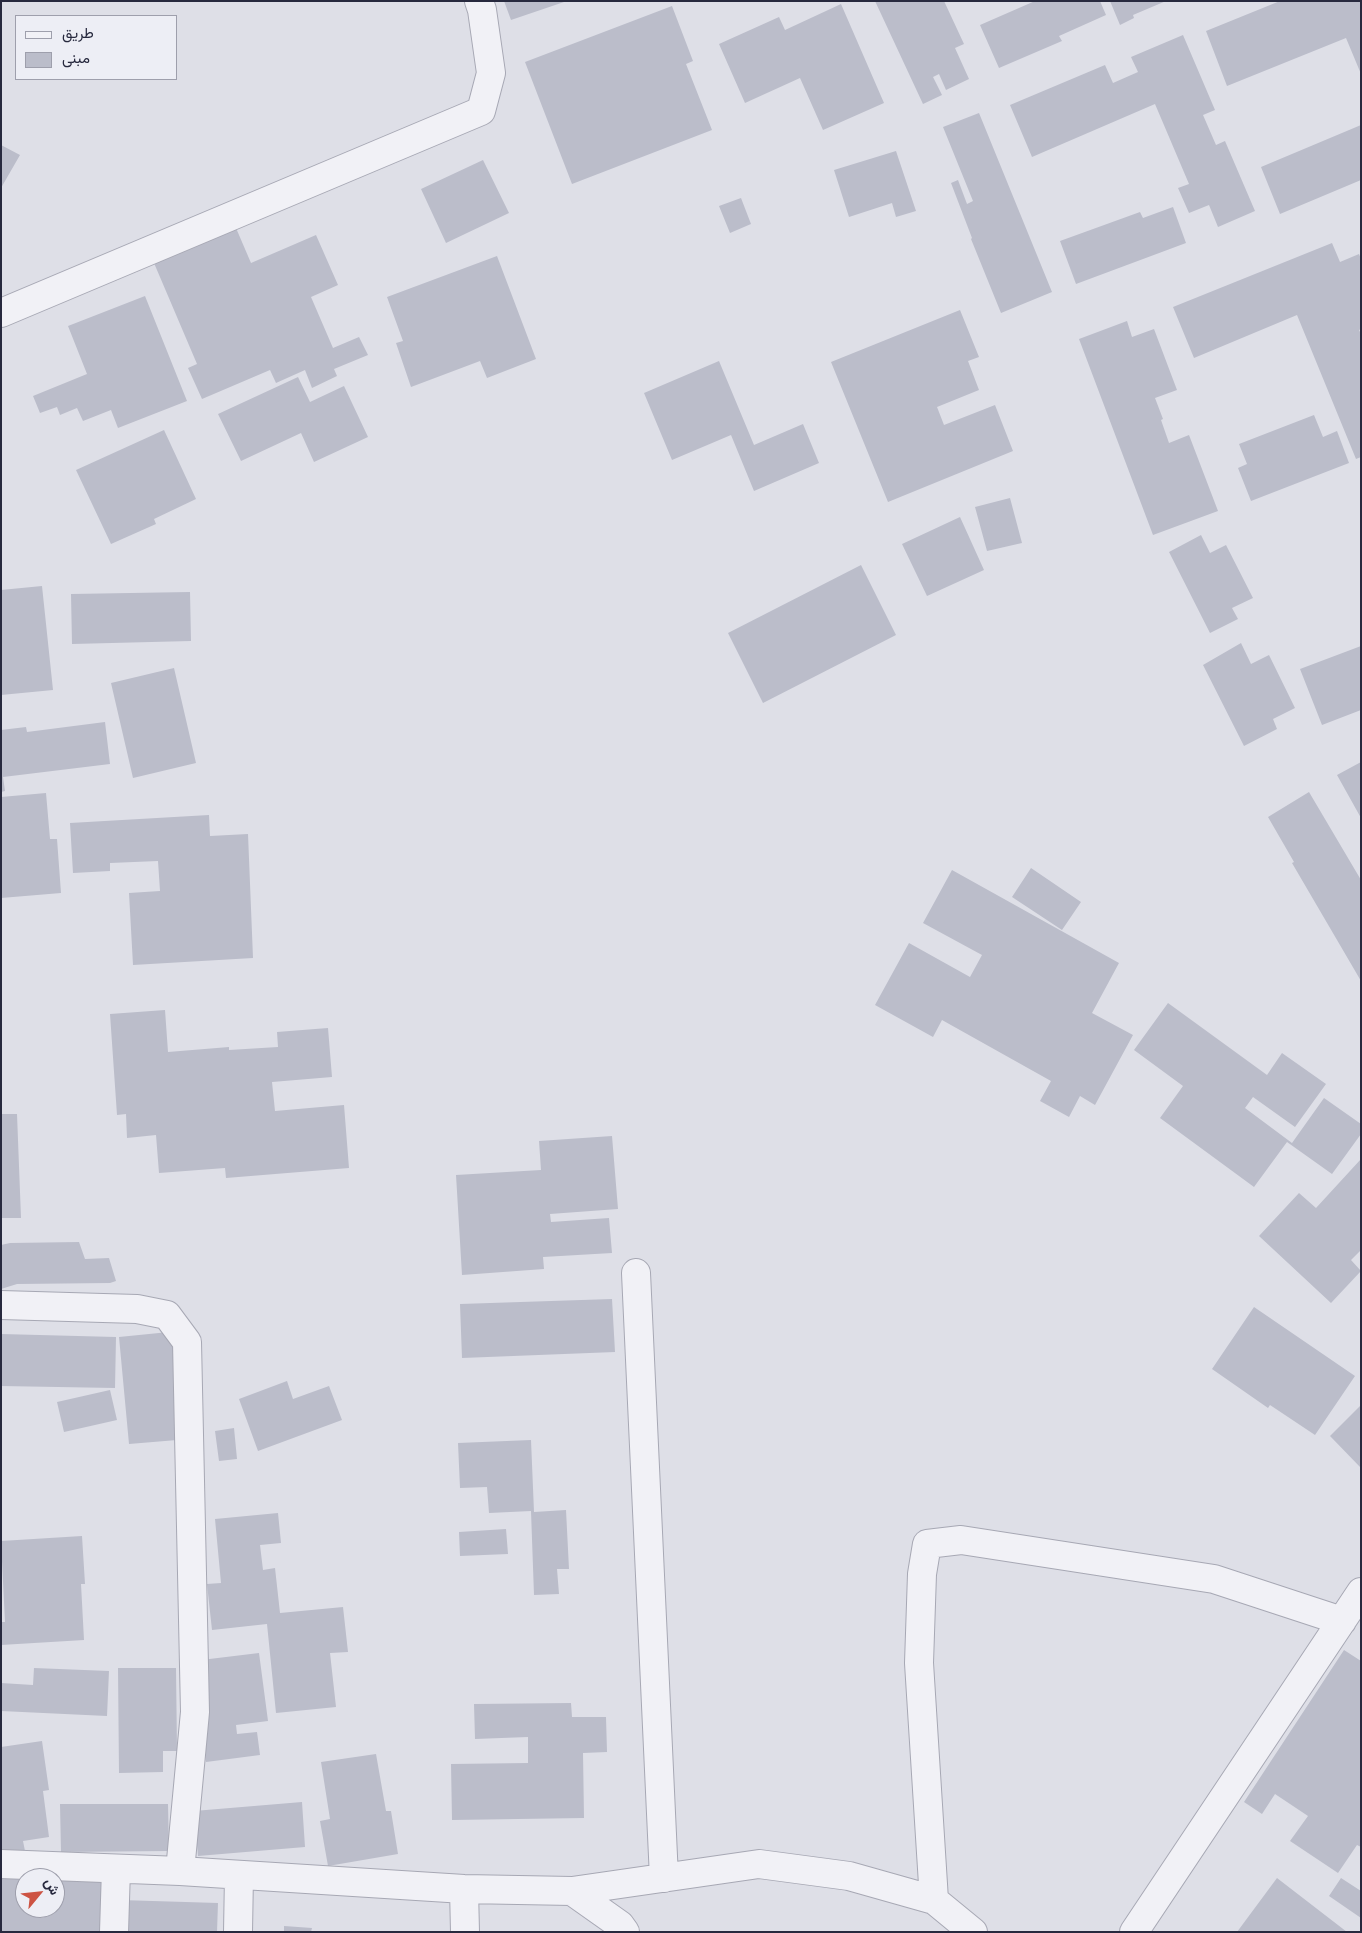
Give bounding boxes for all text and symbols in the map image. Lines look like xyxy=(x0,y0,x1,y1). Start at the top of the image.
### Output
legend xyxy=(15,15,178,80)
text: طريق xyxy=(62,23,94,41)
text: مبنى xyxy=(62,48,90,66)
north arrow xyxy=(15,1868,65,1918)
text: ش xyxy=(41,1875,64,1898)

